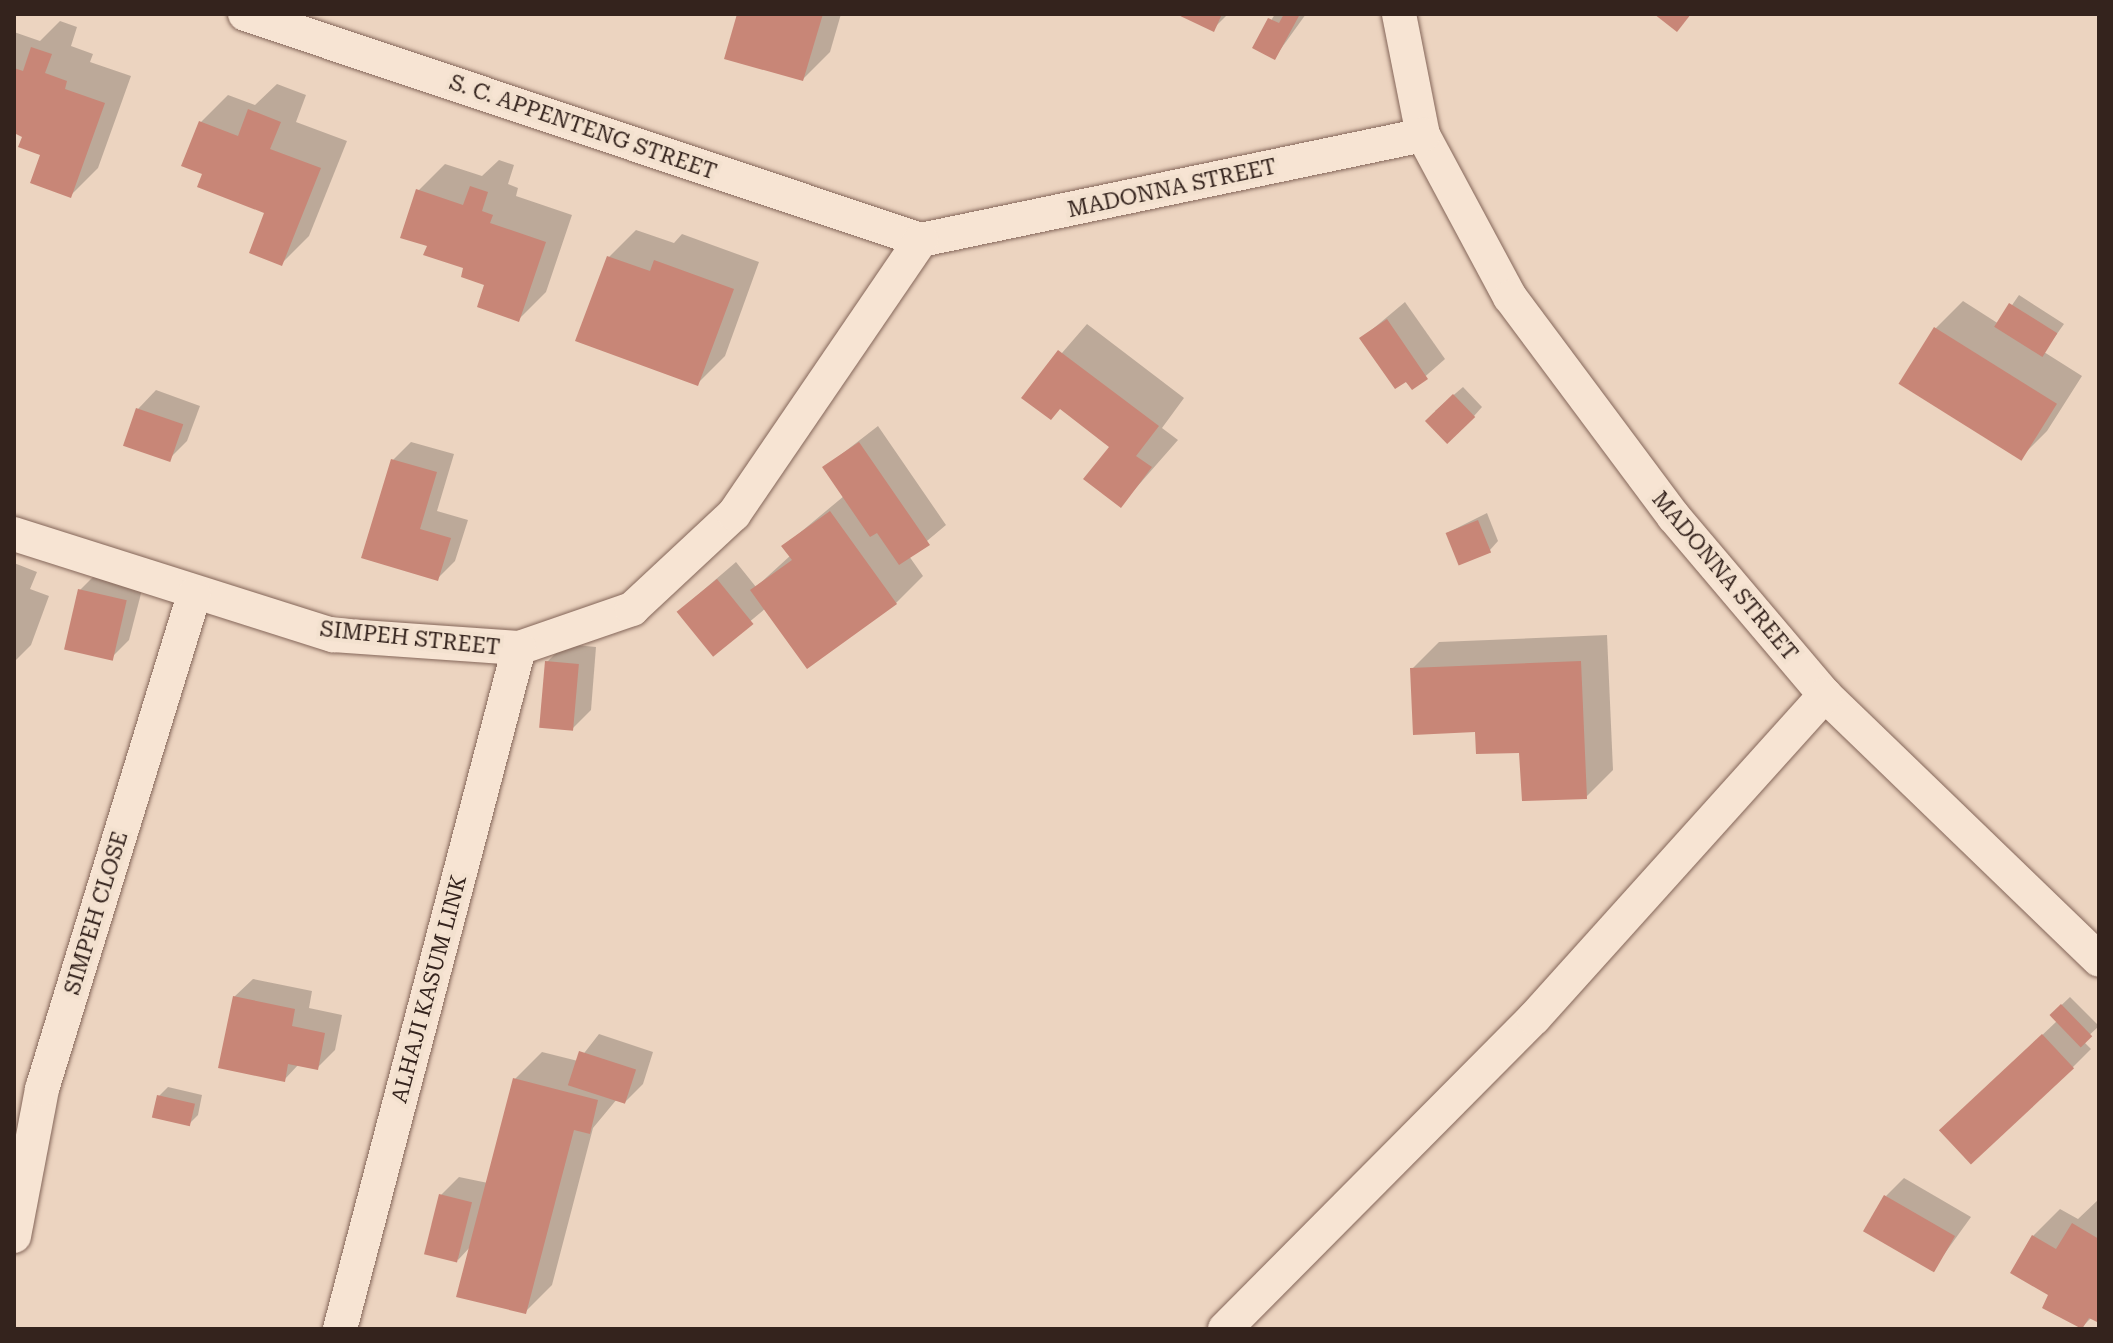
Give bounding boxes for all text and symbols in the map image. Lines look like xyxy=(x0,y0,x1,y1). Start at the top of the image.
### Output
street label: S. C. APPENTENG STREET xyxy=(446,69,720,185)
street label: MADONNA STREET xyxy=(1065,153,1279,223)
street label: MADONNA STREET xyxy=(1646,486,1804,666)
street label: SIMPEH STREET xyxy=(319,615,501,661)
street label: SIMPEH CLOSE xyxy=(59,828,133,998)
street label: ALHAJI KASUM LINK xyxy=(386,872,472,1106)

